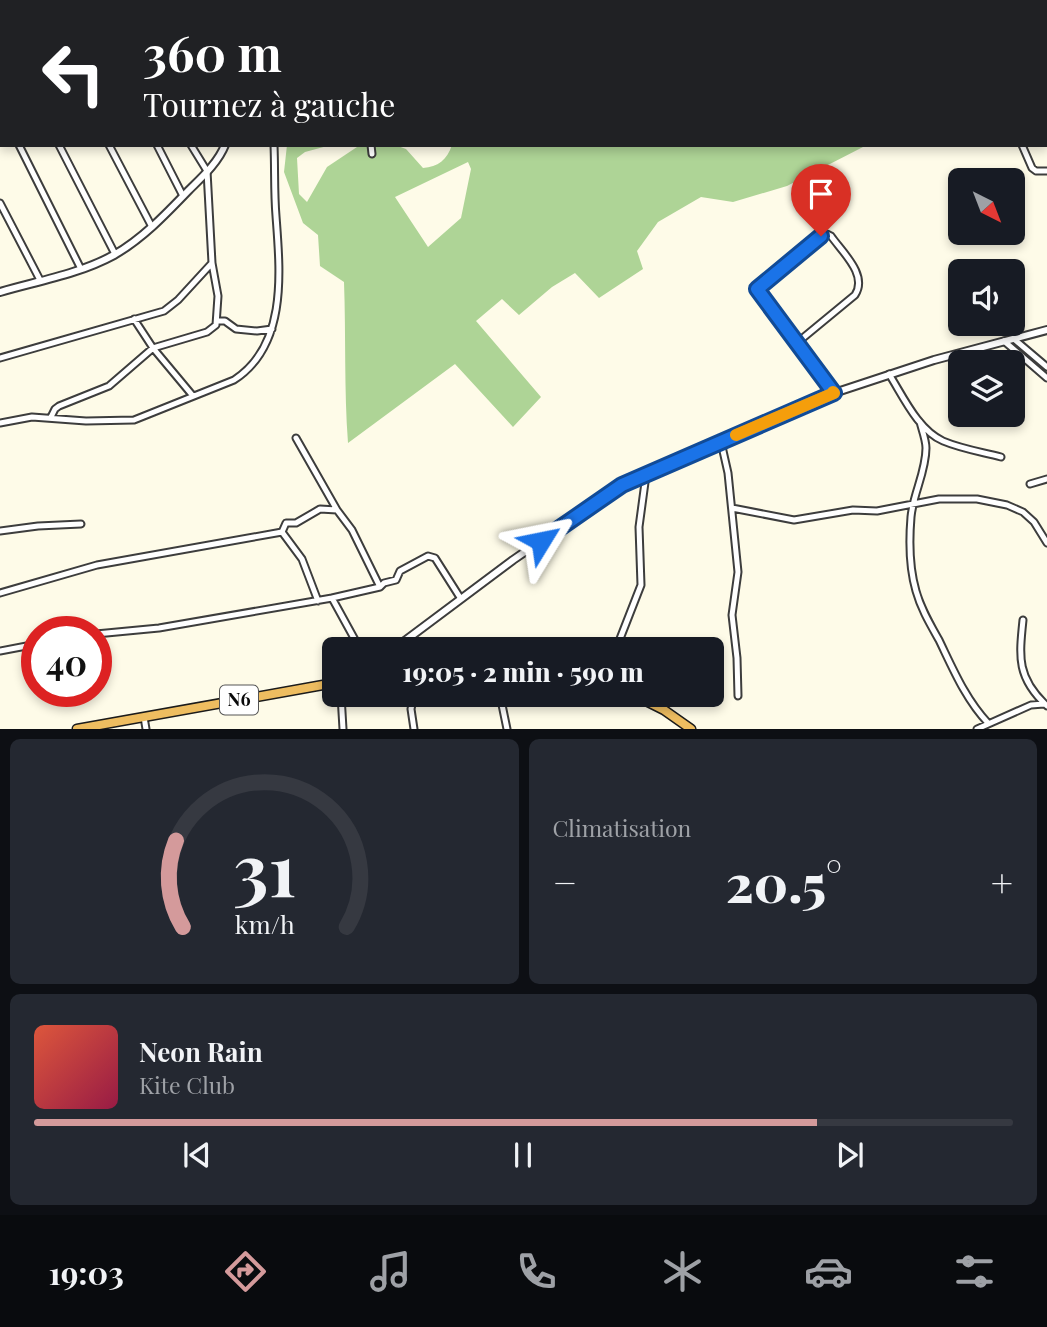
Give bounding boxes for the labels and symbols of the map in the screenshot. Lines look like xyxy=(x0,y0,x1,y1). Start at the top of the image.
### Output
pin xyxy=(791,164,851,236)
north arrow xyxy=(948,168,1026,245)
position arrow xyxy=(504,504,578,578)
speed limit sign: 40 xyxy=(21,616,112,707)
road number: N6 xyxy=(220,686,258,714)

